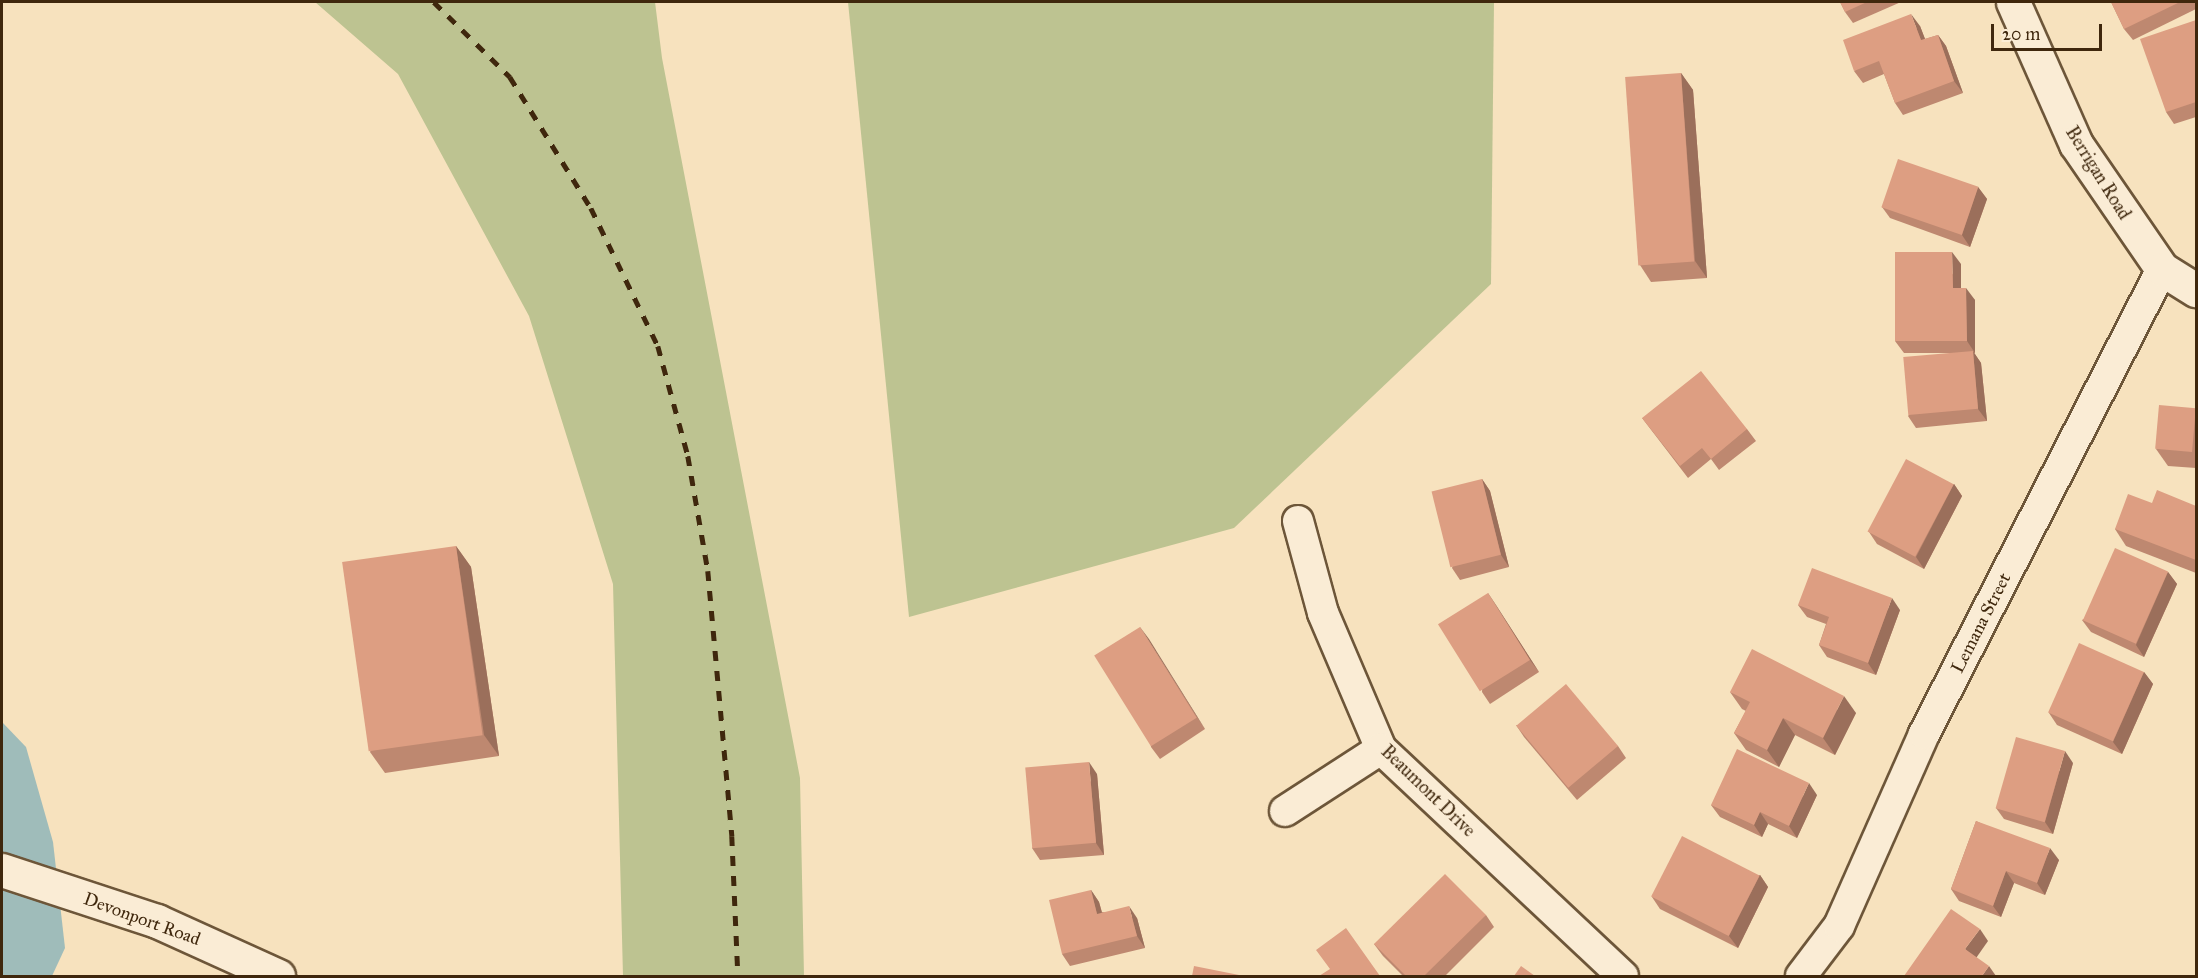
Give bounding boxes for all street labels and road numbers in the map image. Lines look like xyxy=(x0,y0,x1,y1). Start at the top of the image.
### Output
street label: Berrigan Road xyxy=(2061,122,2135,224)
street label: Lemana Street xyxy=(1947,569,2015,677)
street label: Beaumont Drive xyxy=(1376,741,1480,841)
street label: Devonport Road xyxy=(81,888,203,950)

